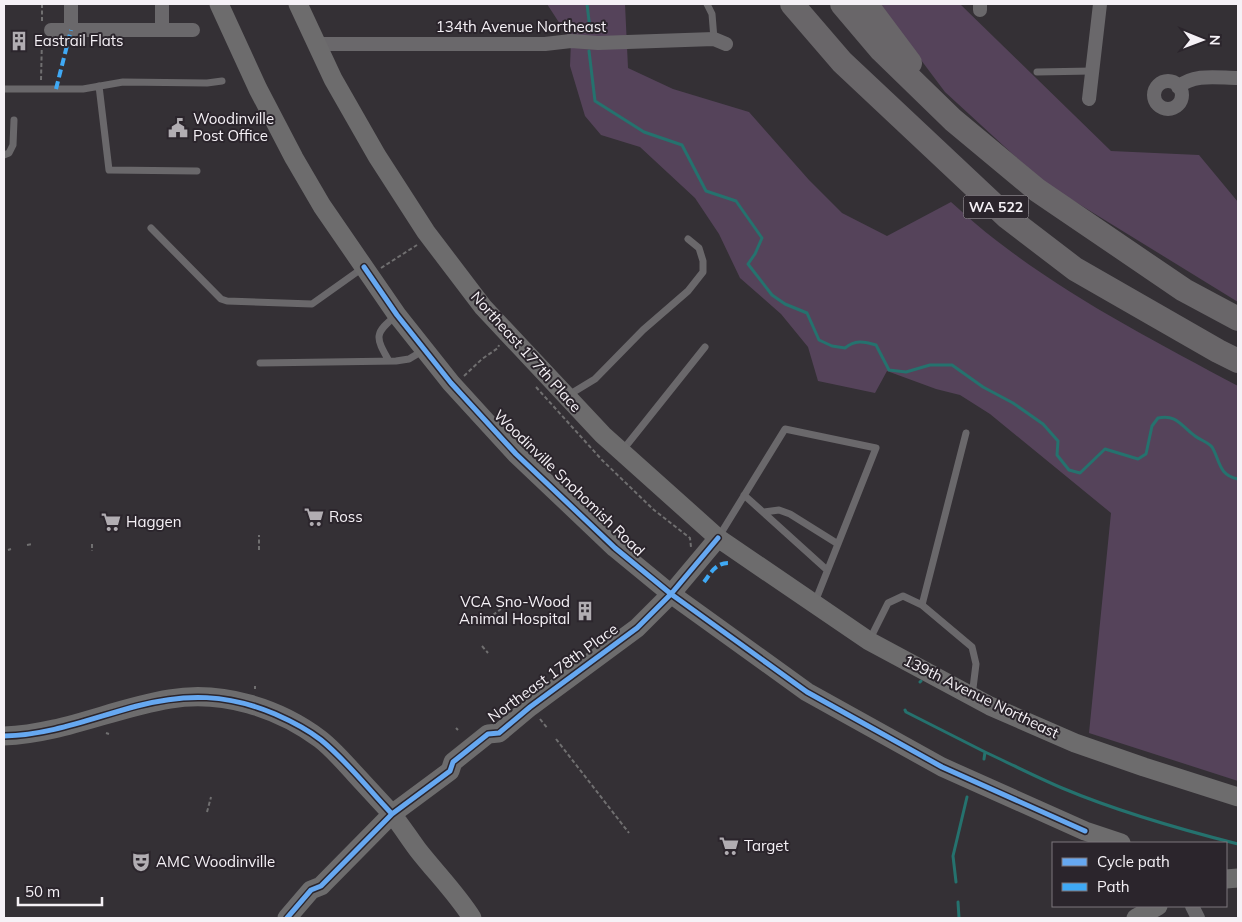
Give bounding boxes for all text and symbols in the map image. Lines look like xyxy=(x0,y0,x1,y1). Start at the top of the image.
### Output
north arrow xyxy=(1177,15,1227,65)
street label: 134th Avenue Northeast xyxy=(436,17,606,36)
building icon: Eastrail Flats xyxy=(8,30,30,52)
place label: Eastrail Flats xyxy=(34,31,123,50)
text: N xyxy=(1206,35,1224,46)
place label: Woodinville Post Office xyxy=(193,109,274,145)
public building icon: Woodinville Post Office xyxy=(167,117,189,139)
road number: WA 522 xyxy=(964,196,1028,218)
street label: Northeast 177th Place xyxy=(467,287,586,416)
street label: Woodinville Snohomish Road xyxy=(490,405,649,560)
supermarket icon: Ross xyxy=(303,506,325,528)
place label: Ross xyxy=(329,507,363,526)
supermarket icon: Haggen xyxy=(100,511,122,533)
place label: Haggen xyxy=(126,512,182,531)
place label: VCA Sno-Wood Animal Hospital xyxy=(459,592,570,628)
building icon: VCA Sno-Wood Animal Hospital xyxy=(574,600,596,622)
street label: Northeast 178th Place xyxy=(484,619,621,726)
street label: 139th Avenue Northeast xyxy=(900,651,1062,742)
supermarket icon: Target xyxy=(718,835,740,857)
place label: Target xyxy=(744,836,789,855)
legend xyxy=(1052,842,1227,907)
theatre icon: AMC Woodinville xyxy=(130,851,152,873)
place label: AMC Woodinville xyxy=(156,852,275,871)
text: Cycle path xyxy=(1097,852,1170,871)
scale bar xyxy=(18,874,101,906)
text: Path xyxy=(1097,877,1129,896)
text: 50 m xyxy=(25,882,60,901)

